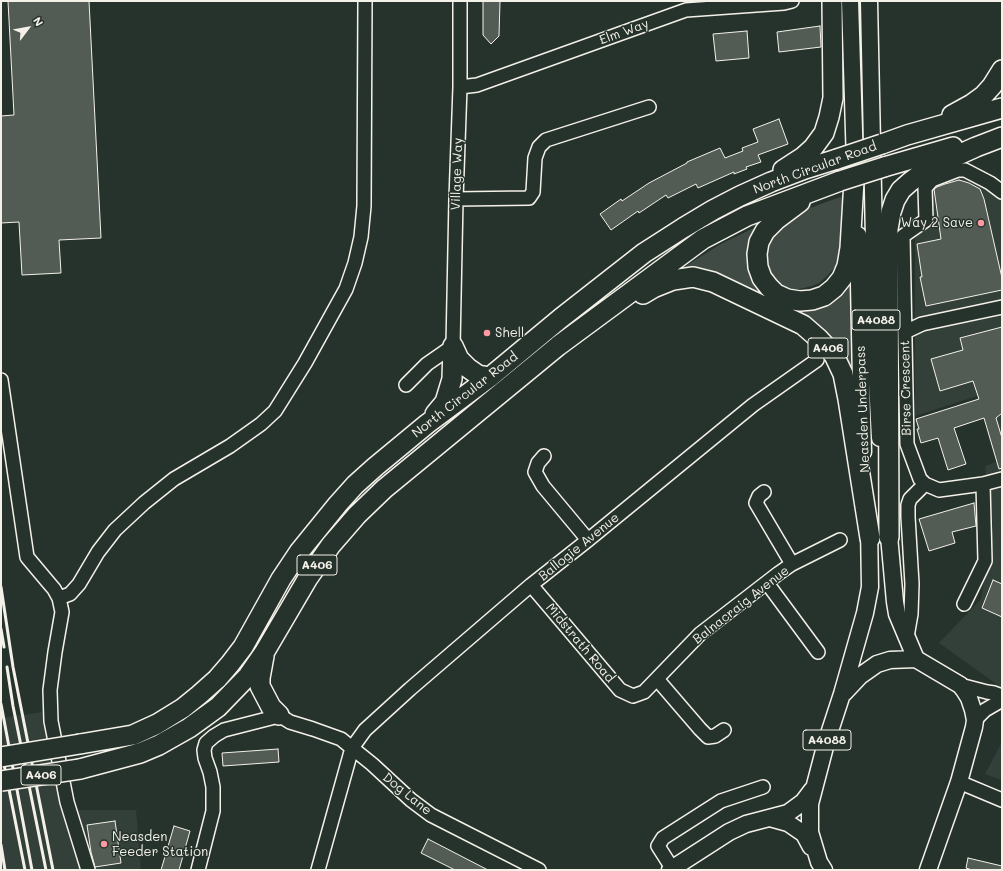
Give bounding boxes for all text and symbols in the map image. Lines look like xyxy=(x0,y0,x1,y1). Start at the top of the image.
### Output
north arrow xyxy=(8,8,48,48)
text: N xyxy=(30,14,47,29)
street label: Elm Way xyxy=(597,16,651,48)
street label: Village Way xyxy=(448,137,466,211)
street label: North Circular Road xyxy=(751,138,879,198)
place label: Way 2 Save xyxy=(901,215,973,231)
marker: Way 2 Save xyxy=(976,218,986,228)
road number: A4088 xyxy=(852,310,900,330)
place label: Shell xyxy=(495,325,524,341)
marker: Shell xyxy=(482,328,492,338)
road number: A406 xyxy=(808,338,848,358)
street label: Birse Crescent xyxy=(897,340,915,436)
street label: Neasden Underpass xyxy=(853,345,873,473)
street label: North Circular Road xyxy=(409,349,521,441)
street label: Ballogie Avenue xyxy=(536,510,622,584)
road number: A406 xyxy=(297,555,337,575)
street label: Balnacraig Avenue xyxy=(690,563,792,647)
street label: Midstrath Road xyxy=(542,600,618,686)
road number: A4088 xyxy=(803,730,851,750)
road number: A406 xyxy=(21,765,61,785)
street label: Dog Lane xyxy=(379,770,435,818)
place label: Neasden Feeder Station xyxy=(112,829,208,860)
marker: Neasden Feeder Station xyxy=(99,839,109,849)

